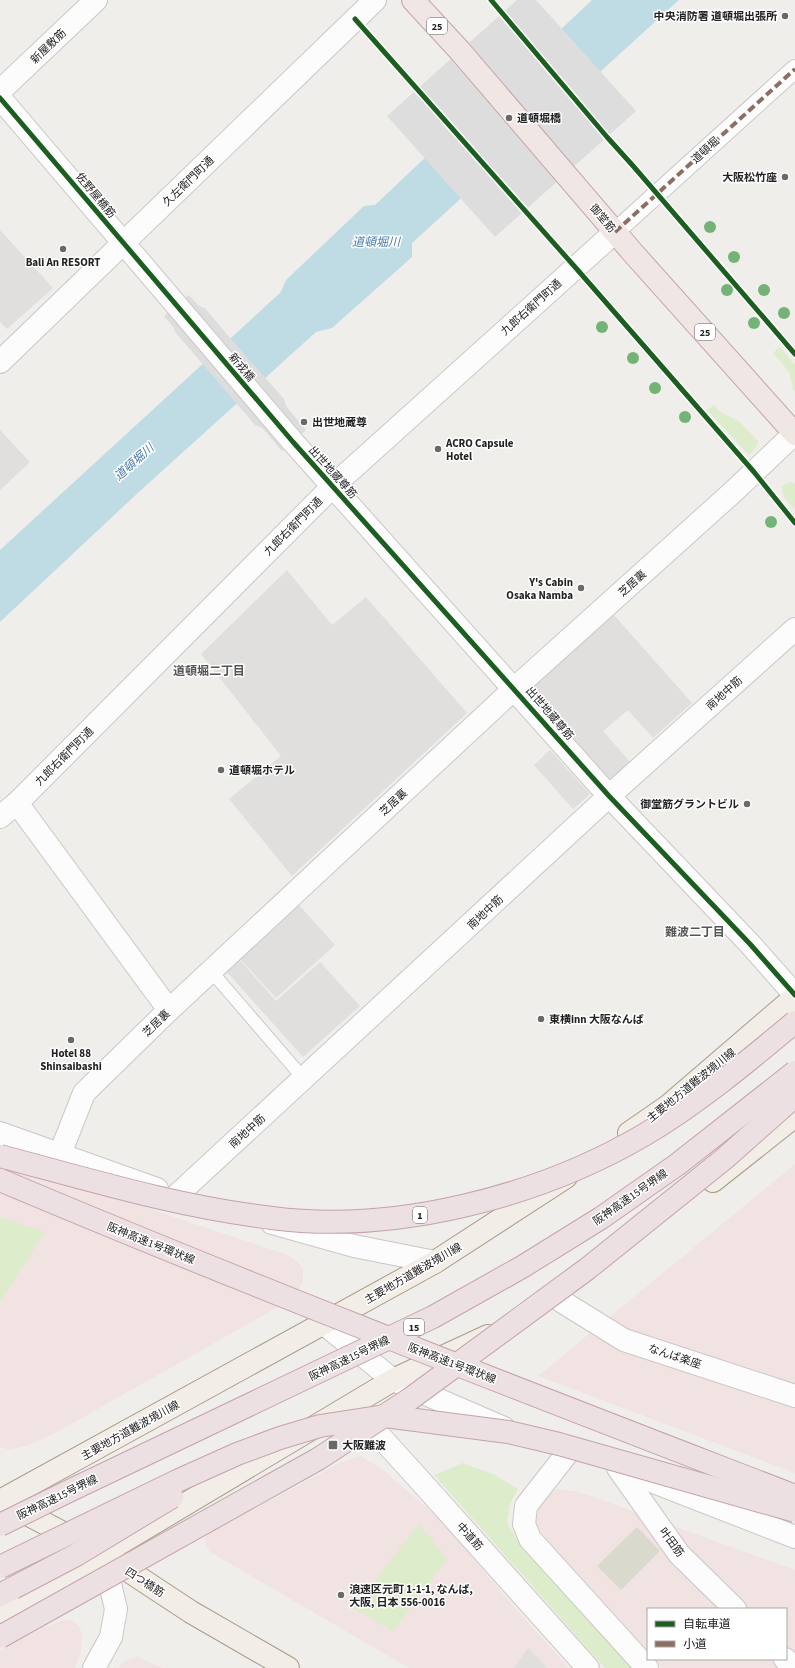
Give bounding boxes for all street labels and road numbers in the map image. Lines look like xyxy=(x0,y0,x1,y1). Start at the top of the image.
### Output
road number: 25 xyxy=(427,18,447,34)
street label: 新屋敷筋 xyxy=(27,26,69,67)
street label: 道頓堀 xyxy=(688,134,723,167)
street label: 久左衛門町通 xyxy=(159,153,217,210)
street label: 佐野屋橋筋 xyxy=(72,169,119,221)
street label: 御堂筋 xyxy=(586,200,619,236)
street label: 九郎右衛門町通 xyxy=(498,276,565,339)
road number: 25 xyxy=(695,324,715,340)
street label: 新戎橋 xyxy=(225,350,258,385)
street label: 出世地蔵尊筋 xyxy=(305,443,360,502)
street label: 九郎右衛門町通 xyxy=(261,494,326,559)
street label: 芝居裏 xyxy=(615,567,650,600)
street label: 南地中筋 xyxy=(703,673,746,714)
street label: 出世地蔵尊筋 xyxy=(522,684,577,743)
street label: 九郎右衛門町通 xyxy=(32,724,97,789)
street label: 芝居裏 xyxy=(376,786,411,819)
street label: 南地中筋 xyxy=(464,892,507,933)
street label: 芝居裏 xyxy=(139,1007,173,1040)
street label: 主要地方道難波境川線 xyxy=(644,1045,739,1126)
street label: 南地中筋 xyxy=(226,1111,269,1152)
street label: 阪神高速15号堺線 xyxy=(590,1166,671,1229)
road number: 1 xyxy=(413,1207,427,1223)
street label: 阪神高速1号環状線 xyxy=(105,1219,197,1268)
street label: 主要地方道難波境川線 xyxy=(362,1239,465,1307)
road number: 15 xyxy=(404,1319,424,1335)
street label: 阪神高速15号堺線 xyxy=(306,1332,392,1384)
street label: 阪神高速1号環状線 xyxy=(406,1340,498,1387)
street label: なんば楽座 xyxy=(646,1341,703,1372)
street label: 主要地方道難波境川線 xyxy=(79,1397,182,1464)
street label: 阪神高速15号堺線 xyxy=(14,1471,100,1523)
street label: 中道筋 xyxy=(453,1519,486,1554)
street label: 叶田筋 xyxy=(656,1525,688,1560)
street label: 四つ橋筋 xyxy=(122,1564,167,1601)

